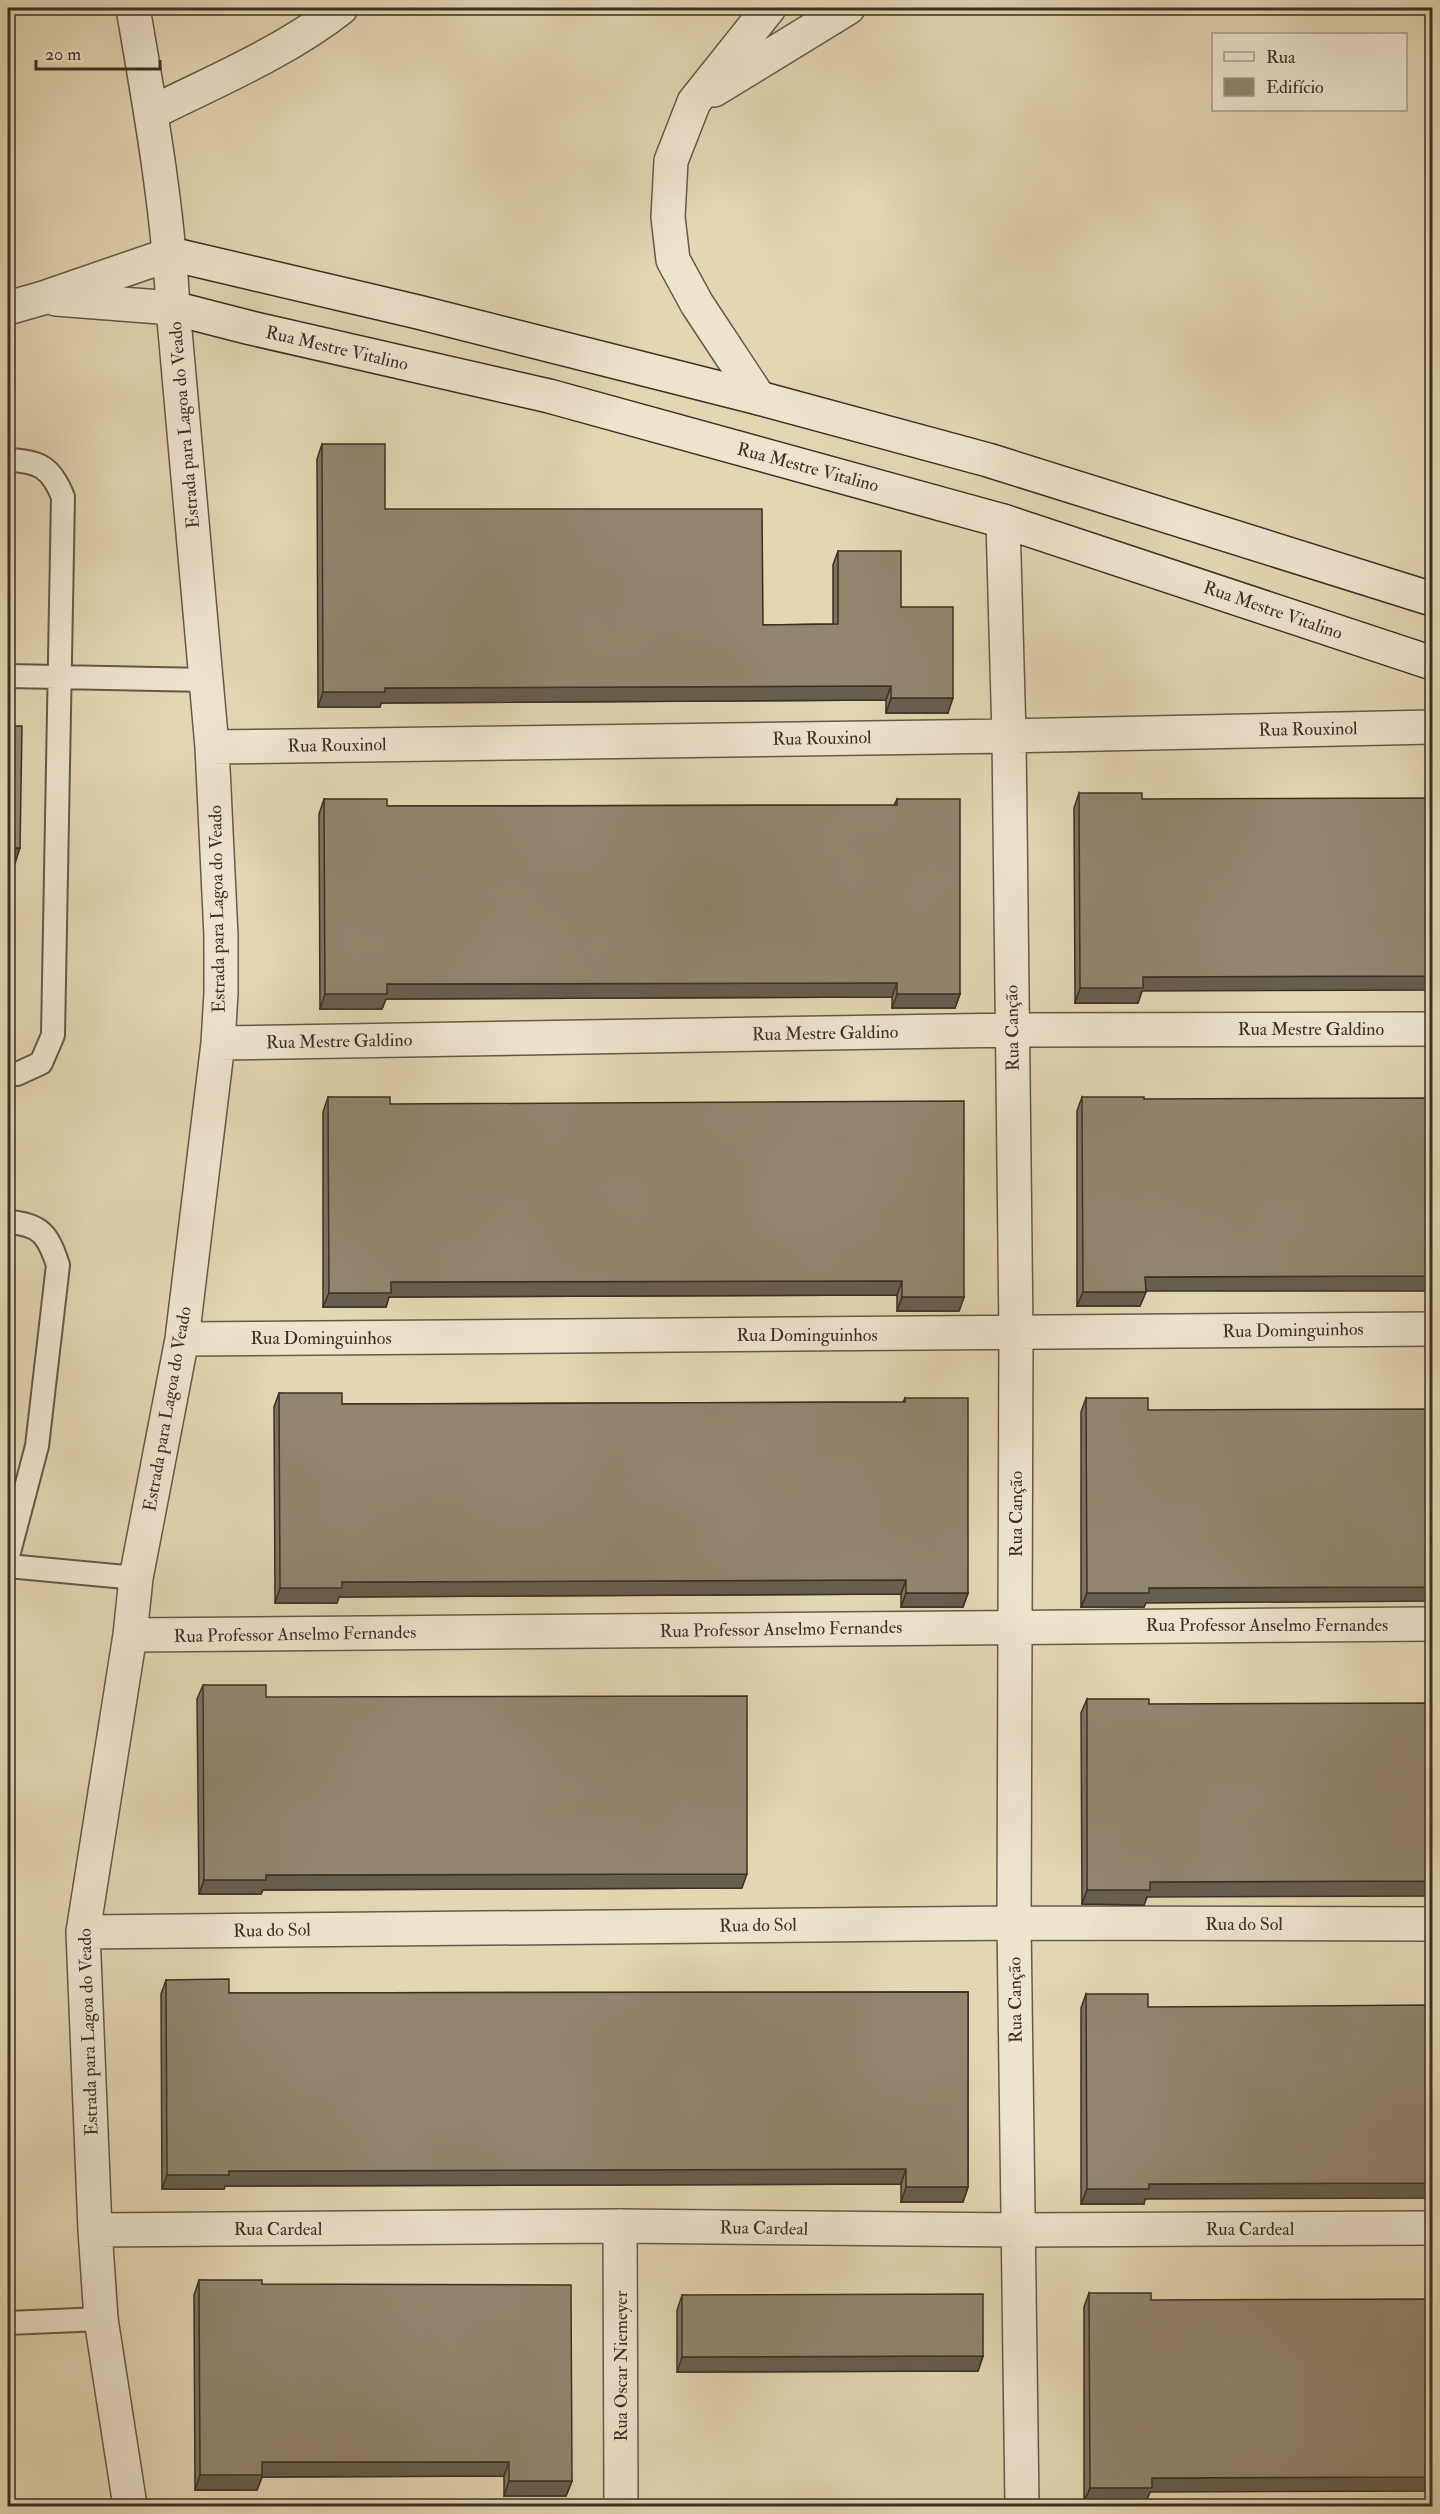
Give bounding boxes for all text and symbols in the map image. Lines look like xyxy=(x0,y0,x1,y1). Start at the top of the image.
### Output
scale bar xyxy=(36,33,160,71)
legend xyxy=(1212,33,1407,111)
text: 20 m xyxy=(45,43,81,66)
text: Rua xyxy=(1266,46,1296,69)
text: Edifício xyxy=(1266,76,1324,99)
street label: Estrada para Lagoa do Veado xyxy=(164,320,205,529)
street label: Rua Mestre Vitalino xyxy=(263,321,411,376)
street label: Rua Mestre Vitalino xyxy=(735,438,882,498)
street label: Rua Mestre Vitalino xyxy=(1200,576,1346,645)
street label: Rua Rouxinol xyxy=(1258,717,1358,742)
street label: Rua Rouxinol xyxy=(772,726,872,751)
street label: Rua Rouxinol xyxy=(287,733,387,758)
street label: Estrada para Lagoa do Veado xyxy=(204,805,231,1013)
street label: Rua Canção xyxy=(1000,984,1025,1071)
street label: Rua Mestre Galdino xyxy=(1238,1018,1385,1041)
street label: Rua Mestre Galdino xyxy=(752,1021,899,1046)
street label: Rua Mestre Galdino xyxy=(266,1029,413,1054)
street label: Estrada para Lagoa do Veado xyxy=(138,1305,197,1513)
street label: Rua Dominguinhos xyxy=(1222,1318,1364,1343)
street label: Rua Dominguinhos xyxy=(736,1324,878,1347)
street label: Rua Dominguinhos xyxy=(250,1327,392,1350)
street label: Rua Canção xyxy=(1005,1471,1028,1557)
street label: Rua Professor Anselmo Fernandes xyxy=(1146,1614,1388,1637)
street label: Rua Professor Anselmo Fernandes xyxy=(660,1616,902,1643)
street label: Rua Professor Anselmo Fernandes xyxy=(174,1621,416,1648)
street label: Rua do Sol xyxy=(719,1913,797,1938)
street label: Rua do Sol xyxy=(1205,1913,1283,1936)
street label: Rua do Sol xyxy=(233,1918,311,1943)
street label: Estrada para Lagoa do Veado xyxy=(73,1927,104,2136)
street label: Rua Canção xyxy=(1003,1956,1028,2043)
street label: Rua Cardeal xyxy=(719,2216,809,2241)
street label: Rua Cardeal xyxy=(234,2218,323,2241)
street label: Rua Cardeal xyxy=(1206,2218,1295,2241)
street label: Rua Oscar Niemeyer xyxy=(610,2290,633,2441)

